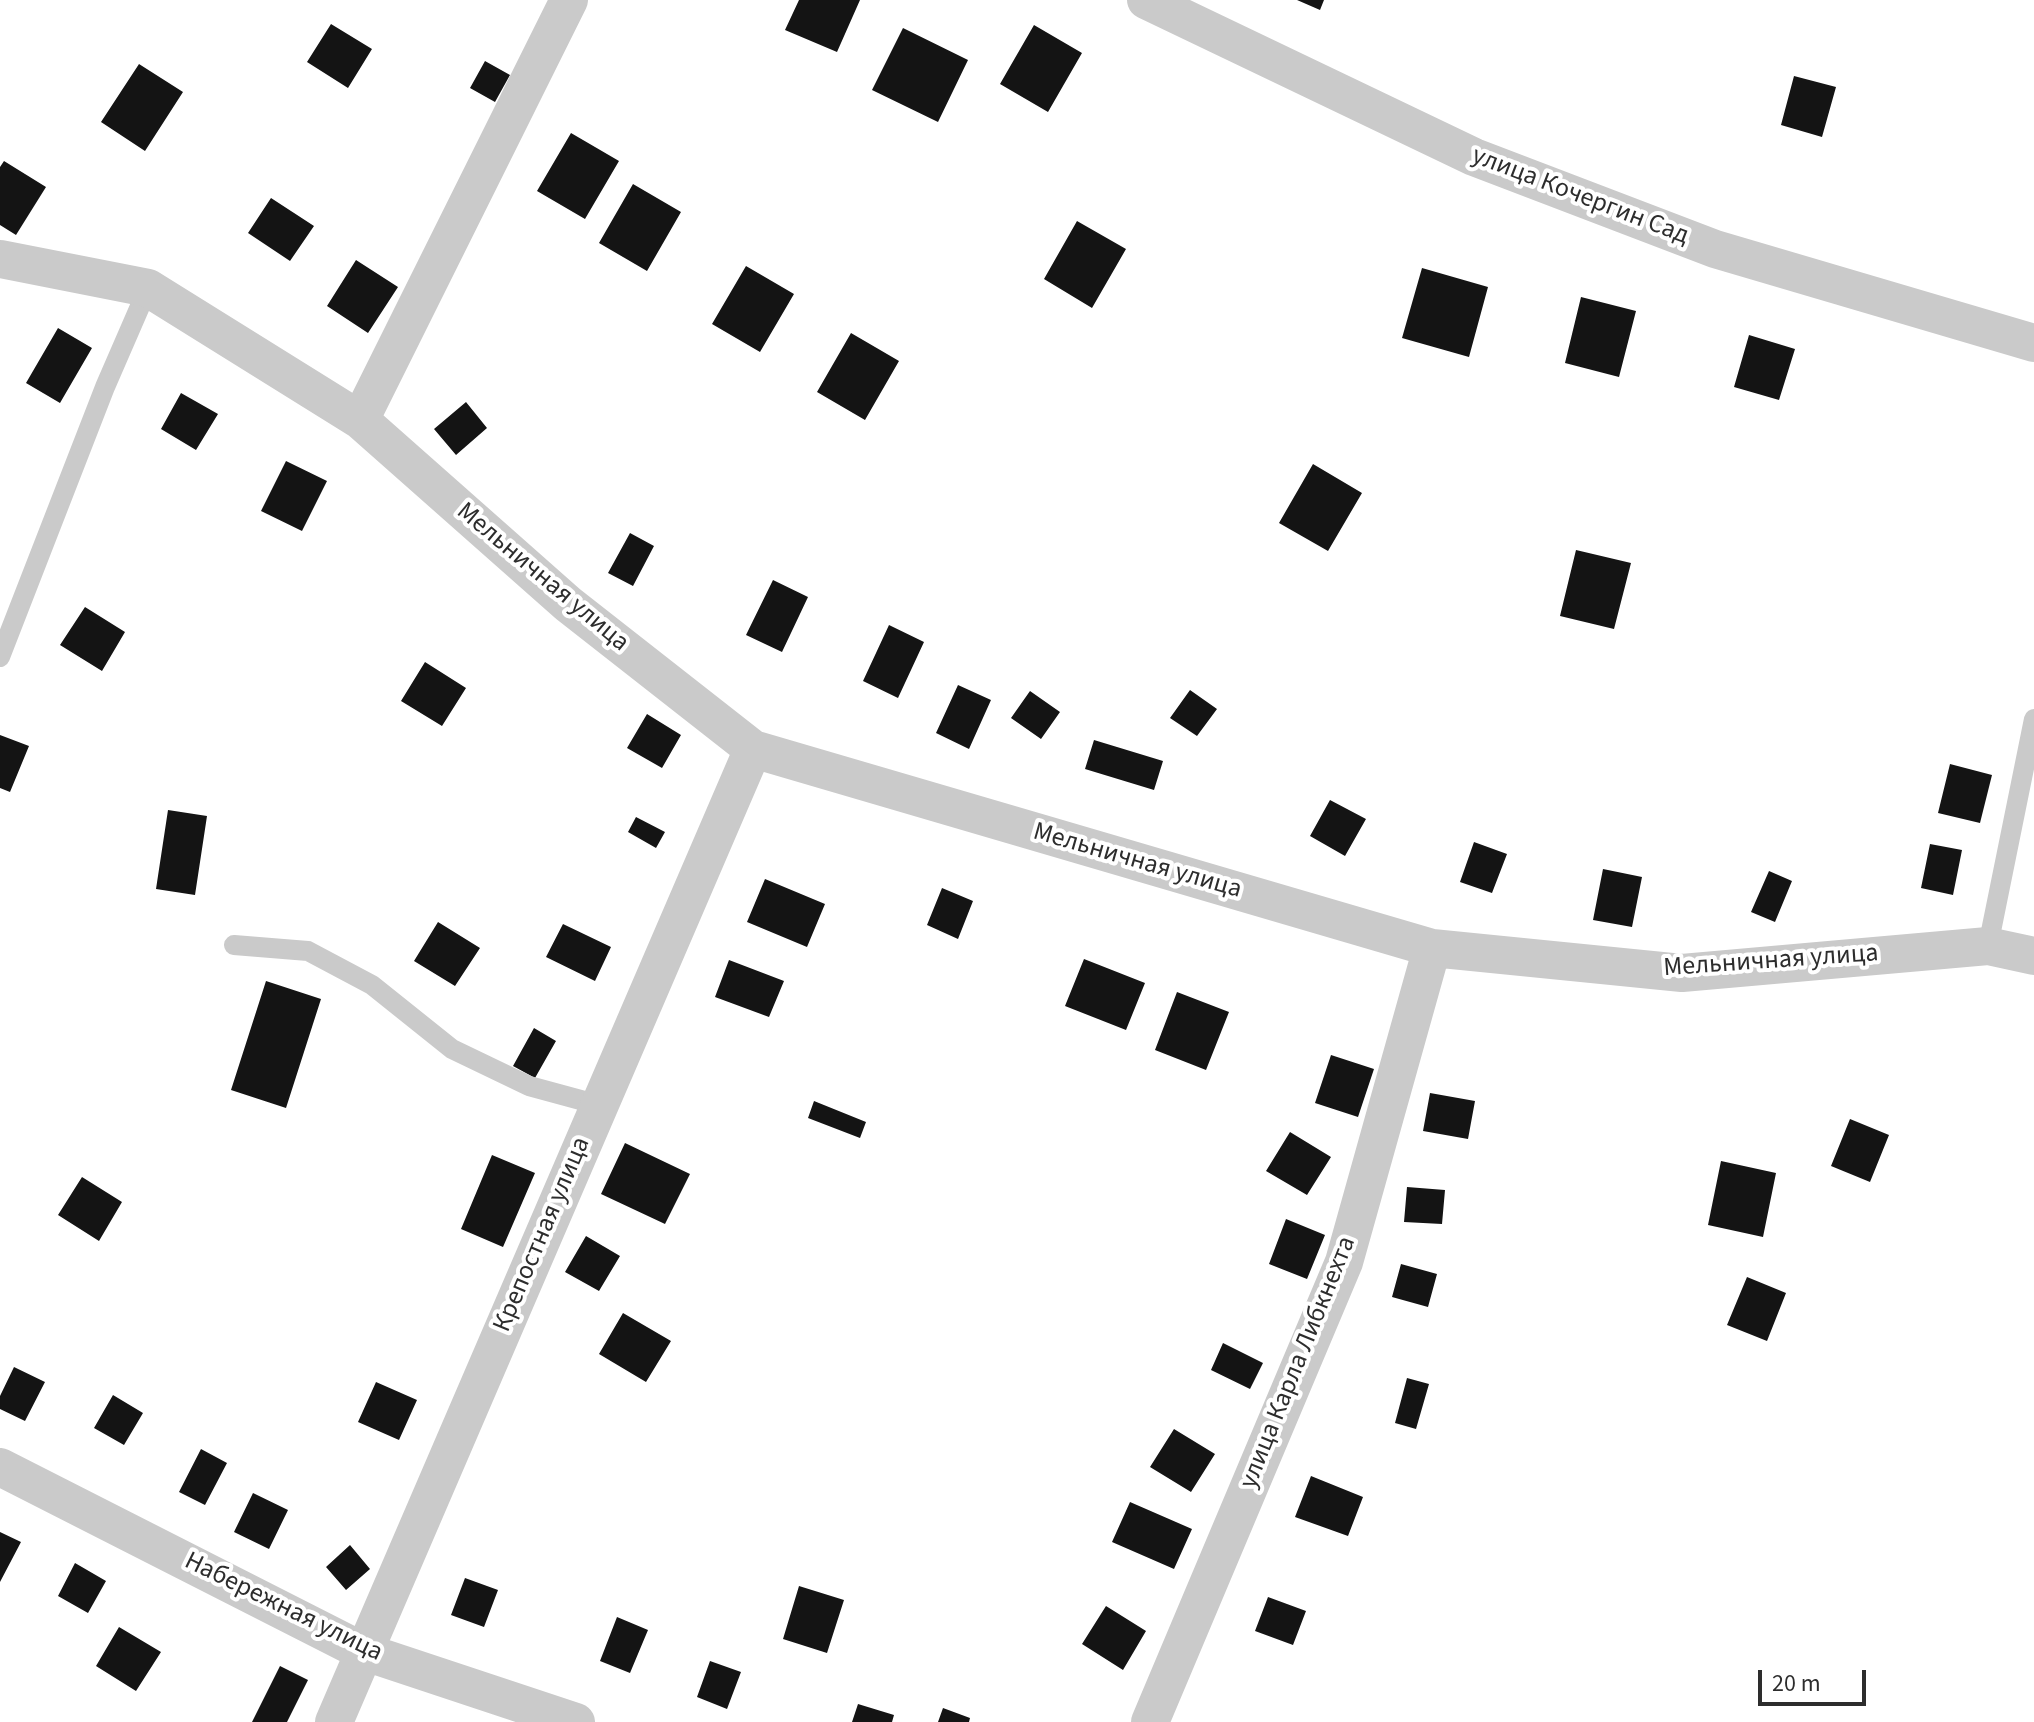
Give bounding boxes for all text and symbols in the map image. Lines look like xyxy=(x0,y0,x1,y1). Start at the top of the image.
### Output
street label: улица Кочергин Сад xyxy=(1467,141,1693,253)
street label: Мельничная улица xyxy=(449,497,635,659)
street label: Мельничная улица xyxy=(1029,817,1245,907)
street label: Мельничная улица xyxy=(1662,939,1880,985)
street label: Крепостная улица xyxy=(488,1133,598,1337)
street label: улица Карла Либкнехта xyxy=(1234,1232,1364,1494)
street label: Набережная улица xyxy=(179,1546,387,1670)
scale bar xyxy=(1762,1654,1870,1704)
text: 20 m xyxy=(1772,1666,1821,1701)

